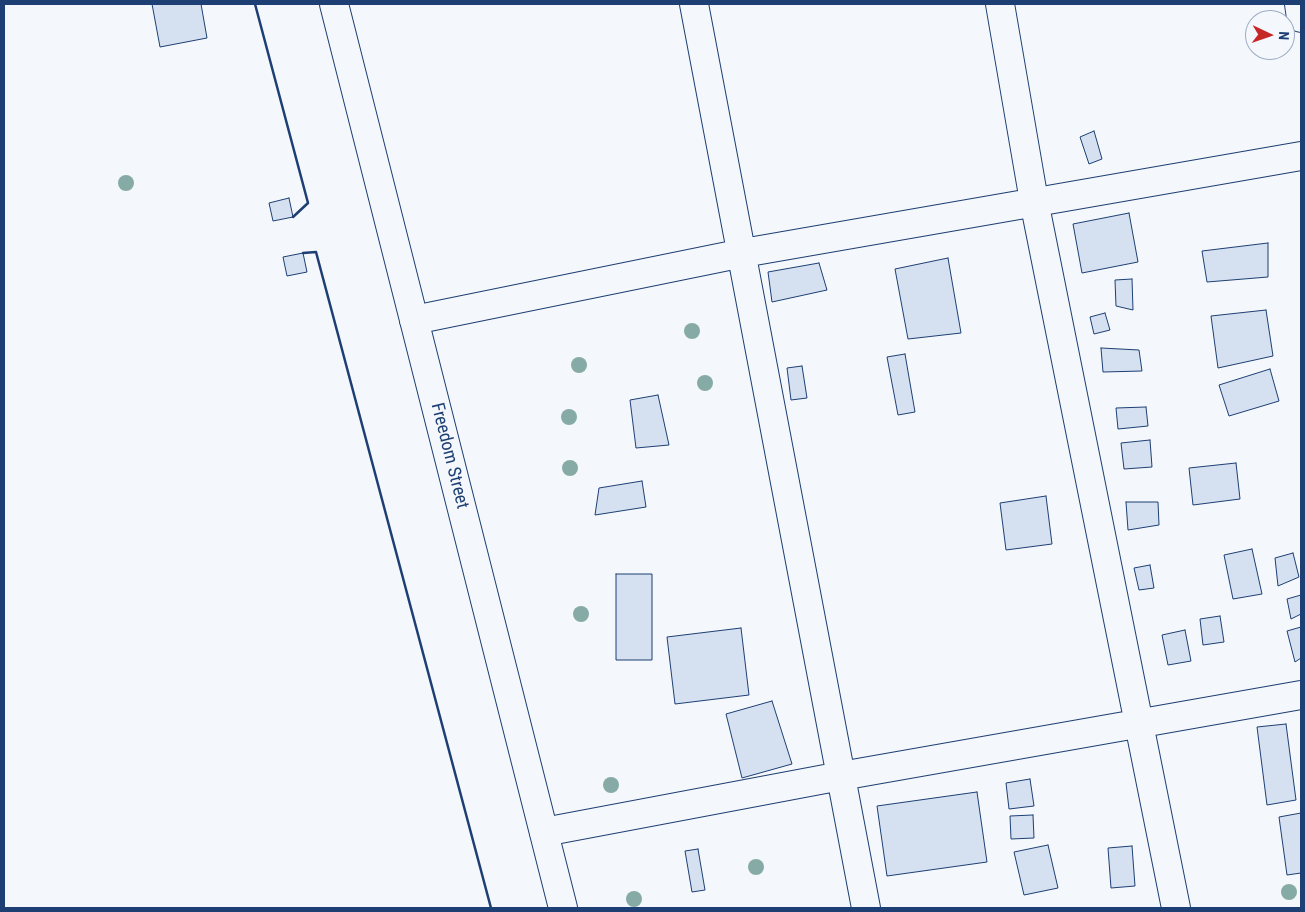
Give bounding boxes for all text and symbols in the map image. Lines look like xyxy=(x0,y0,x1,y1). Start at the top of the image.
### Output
north arrow xyxy=(1245,10,1295,60)
text: N xyxy=(1276,31,1292,40)
street label: Freedom Street xyxy=(425,401,473,511)

